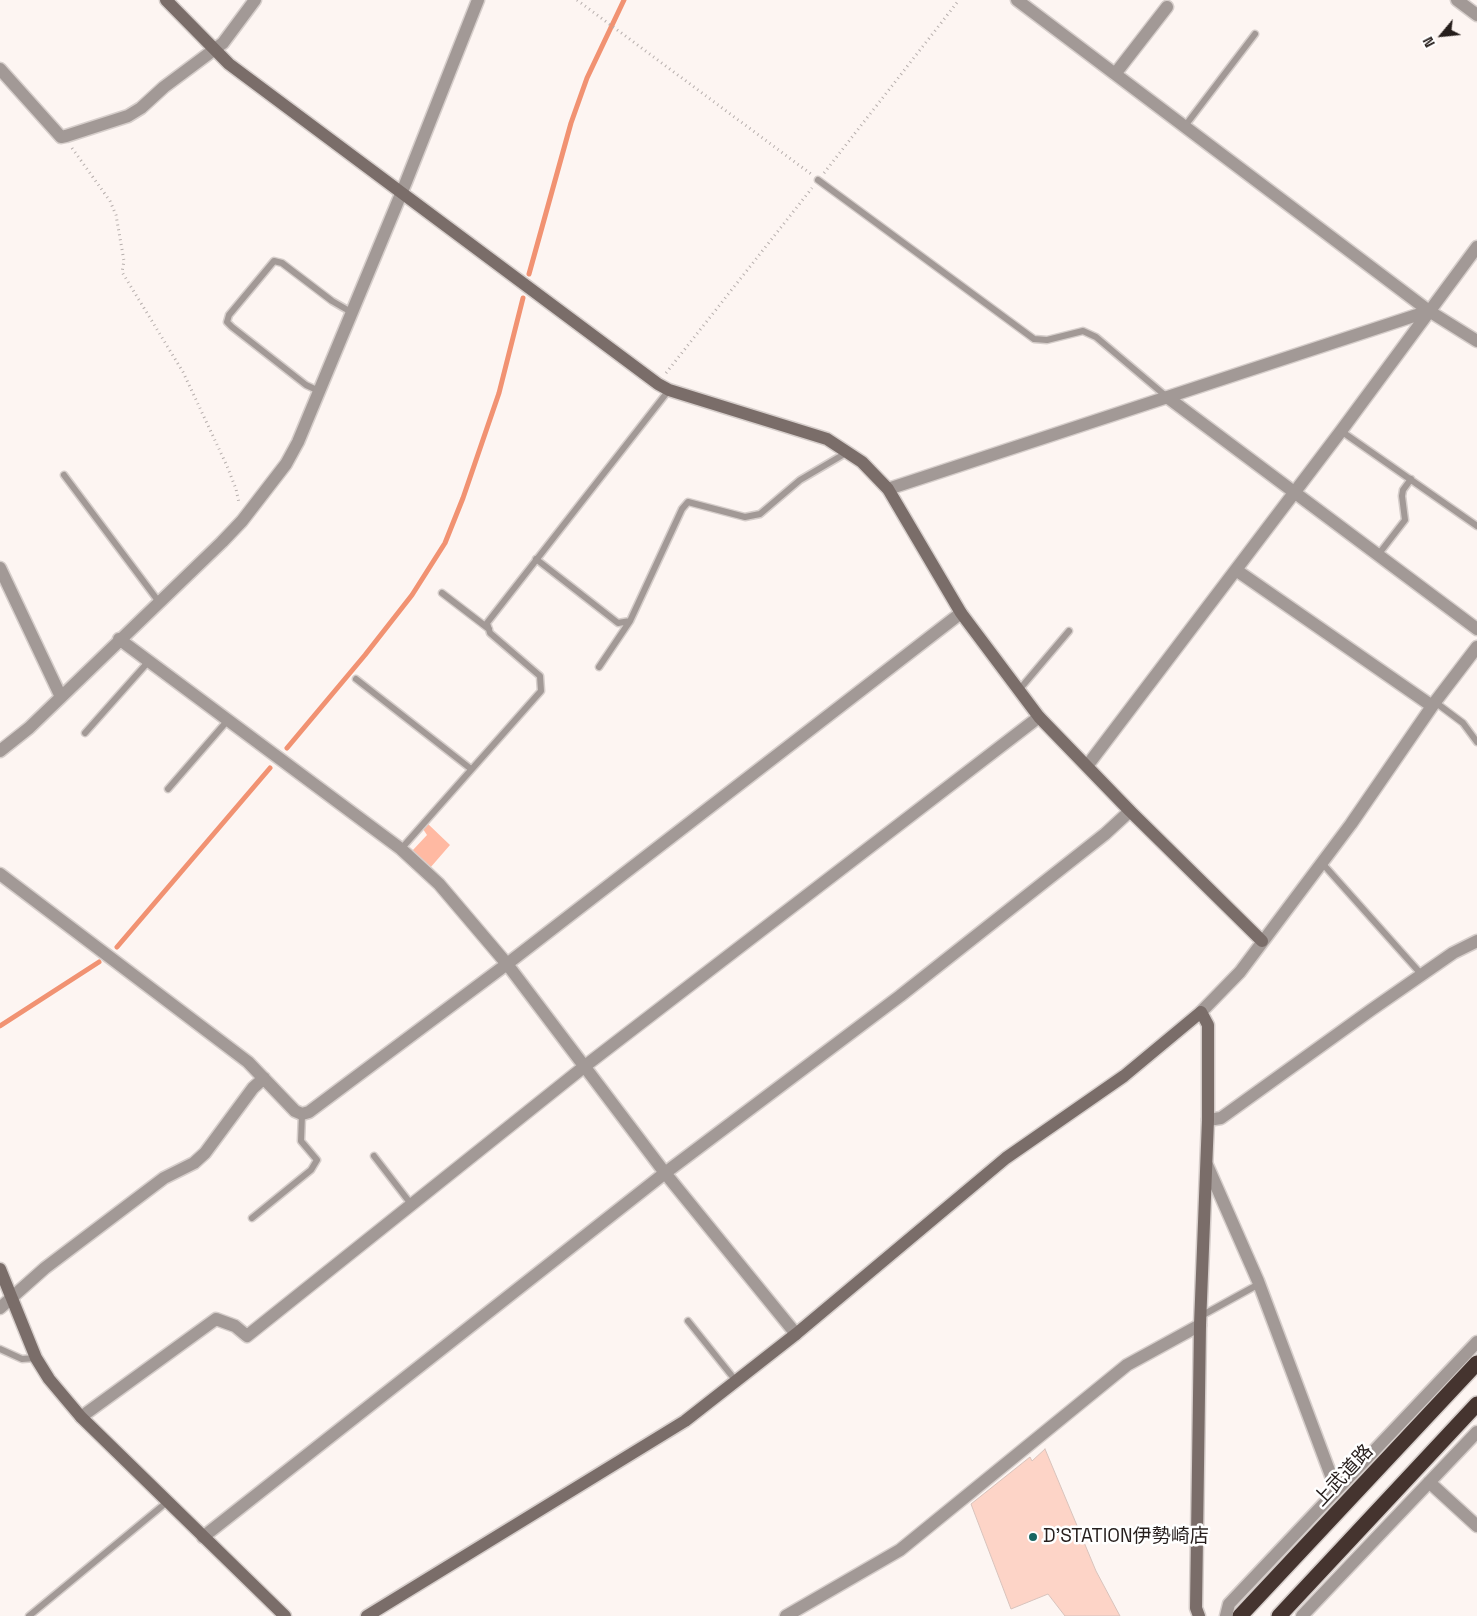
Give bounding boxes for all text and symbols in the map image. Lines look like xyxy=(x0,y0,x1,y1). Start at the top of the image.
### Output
north arrow xyxy=(1417,10,1467,60)
text: N xyxy=(1419,34,1439,50)
street label: 上武道路 xyxy=(1310,1440,1378,1512)
place label: D'STATION伊勢崎店 xyxy=(1043,1526,1209,1548)
marker: D'STATION伊勢崎店 xyxy=(1027,1531,1039,1543)

